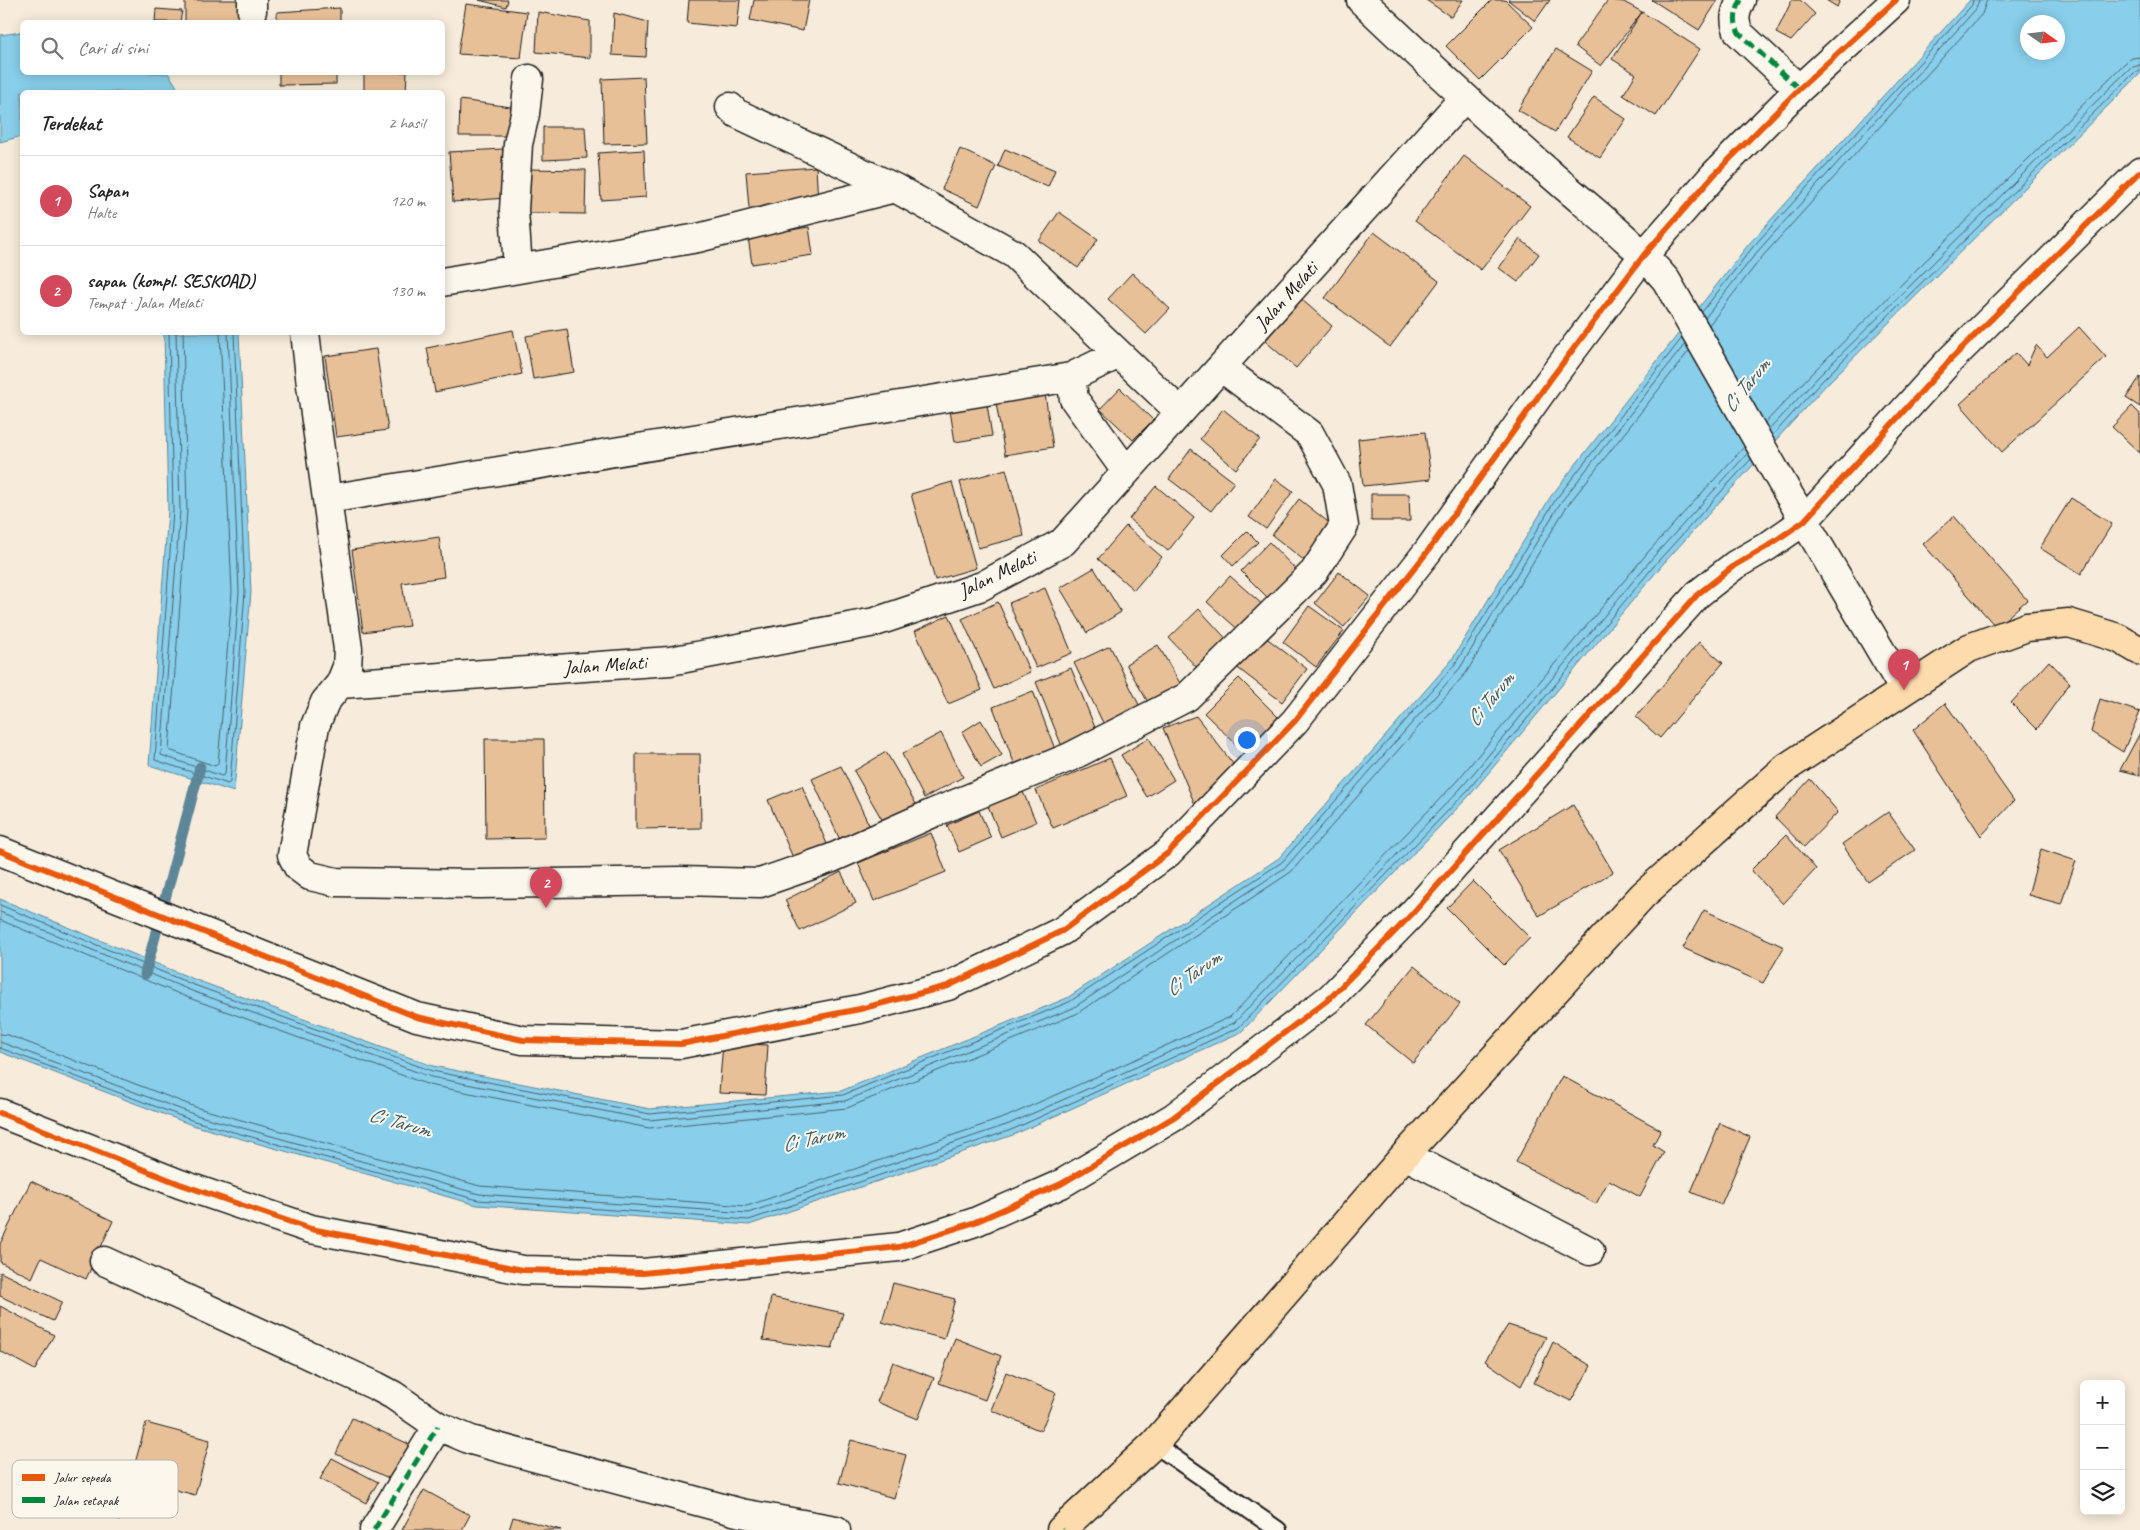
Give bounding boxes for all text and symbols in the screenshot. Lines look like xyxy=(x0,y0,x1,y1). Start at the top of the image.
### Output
north arrow xyxy=(2020,15,2065,60)
search box xyxy=(20,20,445,75)
icon: search xyxy=(38,34,66,62)
text: Cari di sini xyxy=(78,36,148,60)
text: Terdekat xyxy=(40,110,101,136)
text: 2 hasil xyxy=(388,113,425,133)
text: Sapan xyxy=(87,179,128,203)
text: 1 xyxy=(52,191,60,211)
text: 120 m xyxy=(391,191,425,211)
text: Halte xyxy=(87,203,116,223)
street label: Jalan Melati xyxy=(1248,255,1325,336)
text: sapan (kompl. SESKOAD) xyxy=(87,269,255,293)
text: 2 xyxy=(52,281,60,301)
text: 130 m xyxy=(391,281,425,301)
text: Tempat · Jalan Melati xyxy=(87,293,202,313)
water label: Ci Tarum xyxy=(1716,351,1777,418)
street label: Jalan Melati xyxy=(953,544,1042,604)
street label: Jalan Melati xyxy=(562,649,650,680)
pin: 1 xyxy=(1888,649,1920,690)
water label: Ci Tarum xyxy=(1460,665,1521,732)
your location xyxy=(1234,727,1260,753)
pin: 2 xyxy=(530,867,562,908)
water label: Ci Tarum xyxy=(1160,943,1228,1002)
water label: Ci Tarum xyxy=(366,1101,436,1144)
water label: Ci Tarum xyxy=(780,1118,849,1157)
map controls xyxy=(2080,1380,2125,1515)
button: + xyxy=(2080,1380,2125,1425)
button: − xyxy=(2080,1425,2125,1470)
legend xyxy=(12,1460,178,1518)
text: Jalur sepeda xyxy=(53,1469,112,1486)
button: layers xyxy=(2080,1470,2125,1515)
text: Jalan setapak xyxy=(53,1492,119,1509)

